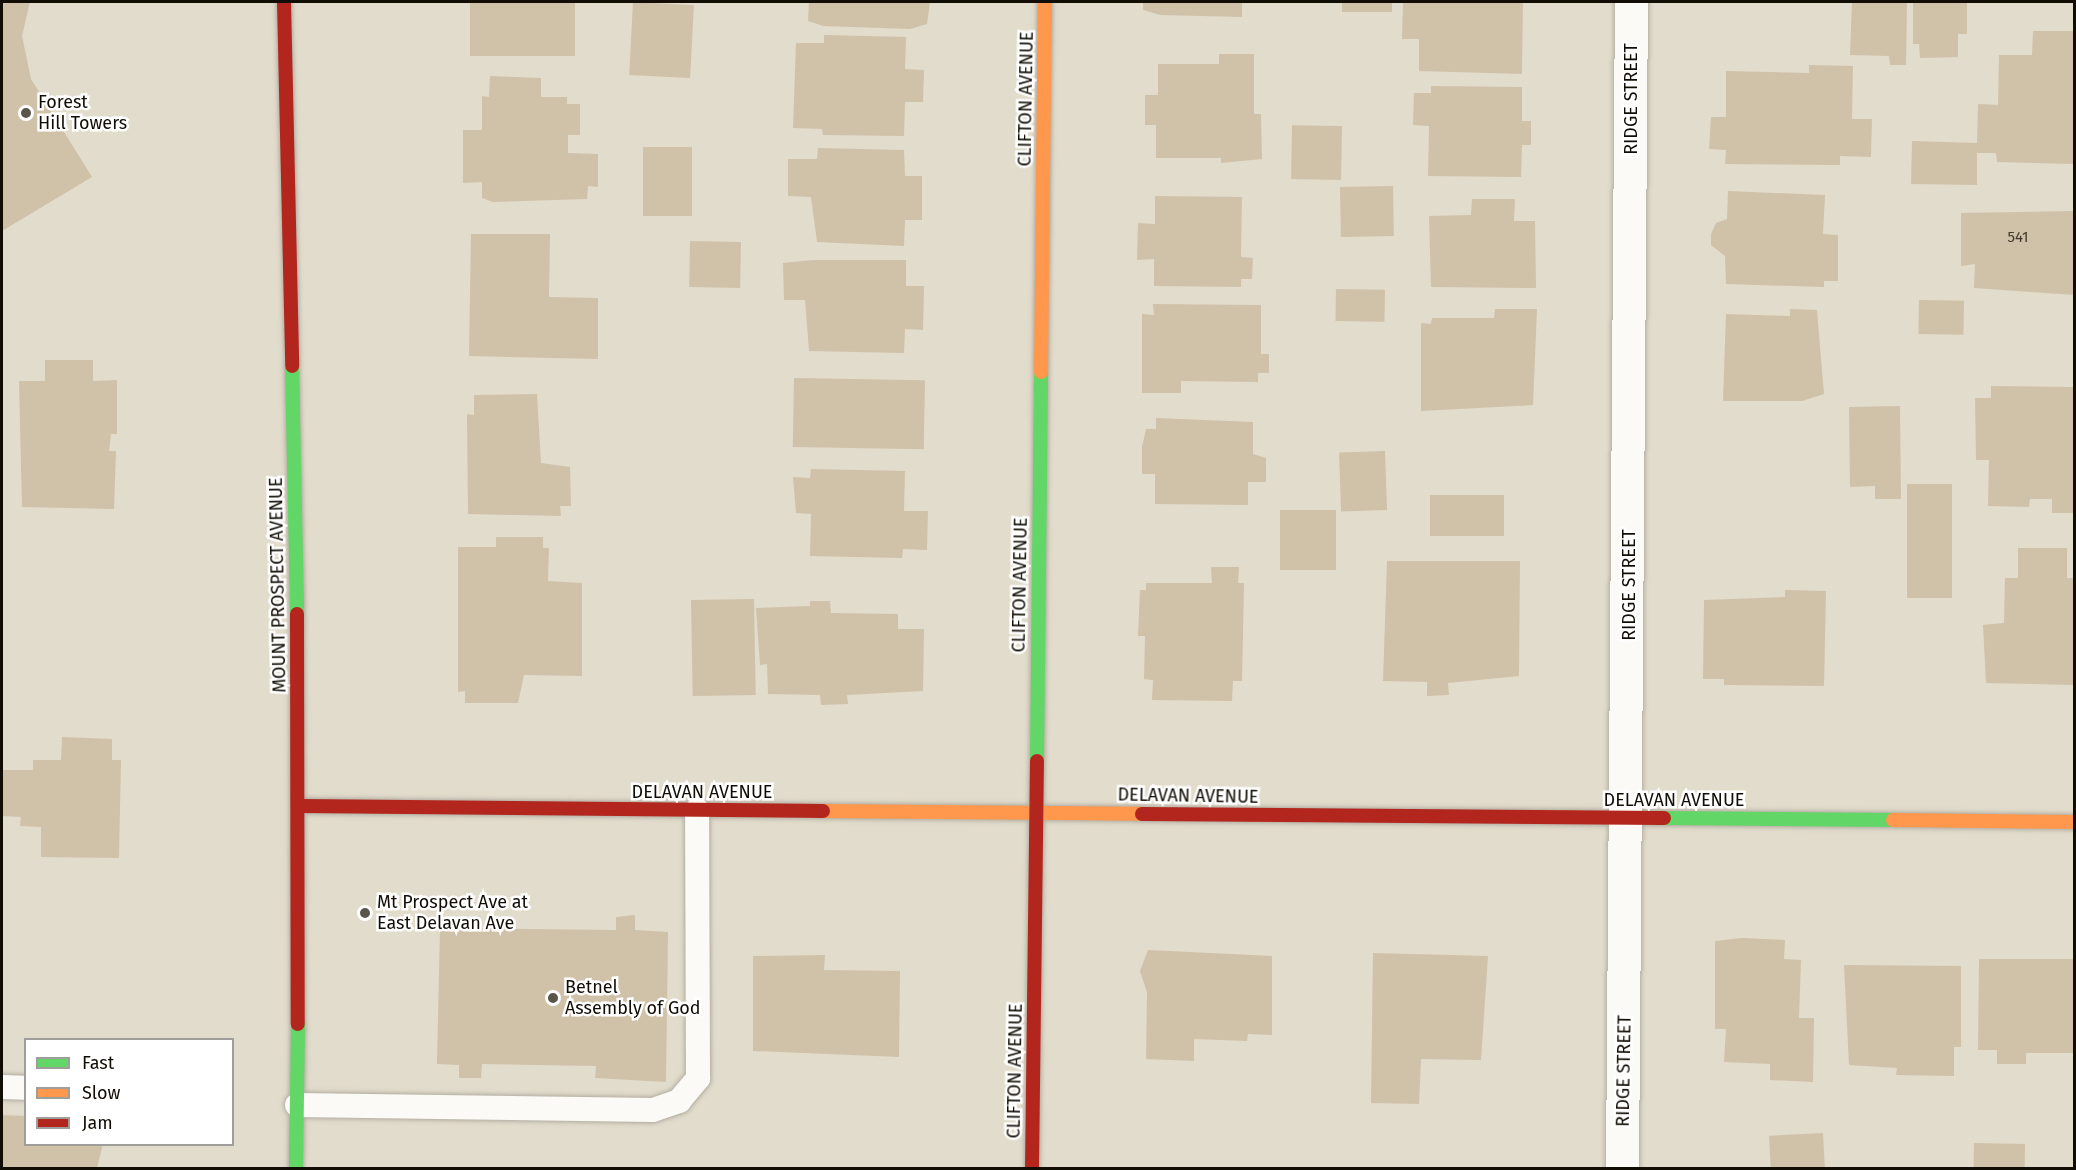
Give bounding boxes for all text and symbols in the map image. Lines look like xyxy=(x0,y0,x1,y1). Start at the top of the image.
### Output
street label: CLIFTON AVENUE xyxy=(1014,31,1038,167)
street label: RIDGE STREET xyxy=(1620,43,1642,155)
place label: Forest Hill Towers xyxy=(38,92,127,134)
marker: Forest Hill Towers xyxy=(19,106,33,120)
house number: 541 xyxy=(2007,229,2029,247)
street label: MOUNT PROSPECT AVENUE xyxy=(265,477,291,693)
street label: CLIFTON AVENUE xyxy=(1008,517,1032,653)
street label: RIDGE STREET xyxy=(1618,529,1640,641)
street label: DELAVAN AVENUE xyxy=(632,781,772,803)
street label: DELAVAN AVENUE xyxy=(1117,784,1259,808)
street label: DELAVAN AVENUE xyxy=(1604,789,1744,811)
place label: Mt Prospect Ave at East Delavan Ave xyxy=(377,892,528,934)
marker: Mt Prospect Ave at East Delavan Ave xyxy=(358,906,372,920)
place label: Betnel Assembly of God xyxy=(565,977,701,1020)
marker: Betnel Assembly of God xyxy=(546,991,560,1005)
street label: CLIFTON AVENUE xyxy=(1003,1003,1027,1139)
street label: RIDGE STREET xyxy=(1612,1015,1636,1127)
legend xyxy=(24,1038,234,1146)
text: Fast xyxy=(82,1052,114,1074)
text: Slow xyxy=(82,1082,120,1104)
text: Jam xyxy=(82,1112,113,1134)

